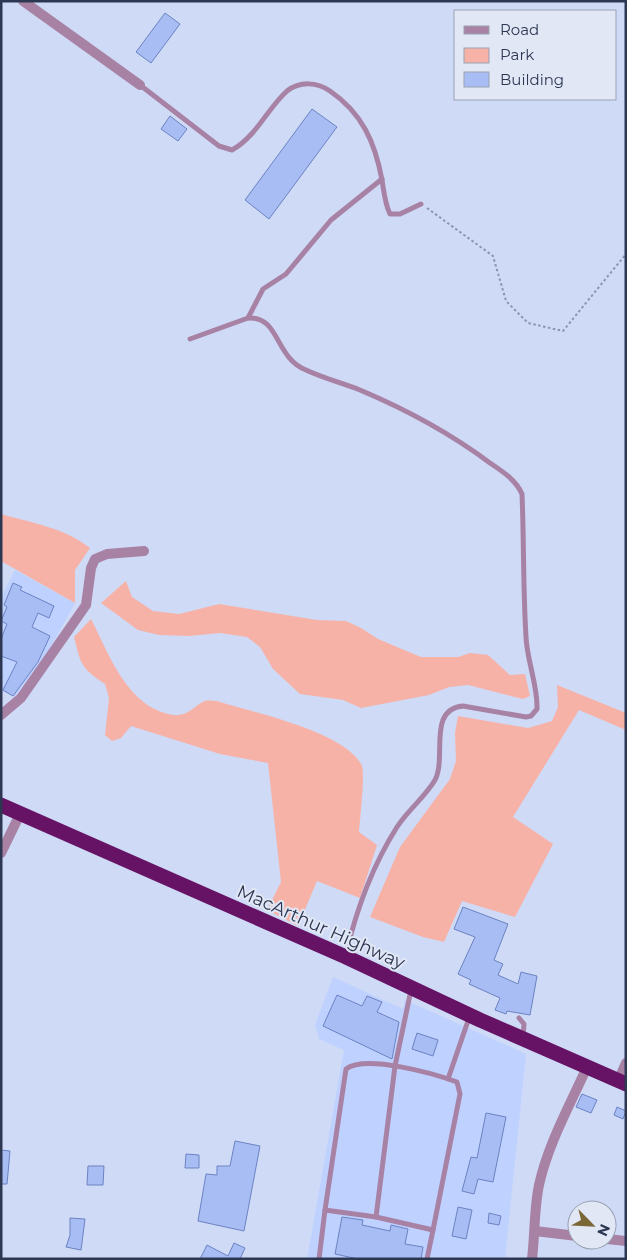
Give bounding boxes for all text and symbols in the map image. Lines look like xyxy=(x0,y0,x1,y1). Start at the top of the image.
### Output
legend xyxy=(454,10,617,100)
text: Road xyxy=(500,20,539,39)
text: Park xyxy=(500,45,534,64)
text: Building xyxy=(500,70,564,89)
street label: MacArthur Highway xyxy=(234,880,408,974)
north arrow xyxy=(567,1200,617,1250)
text: N xyxy=(593,1221,614,1239)

